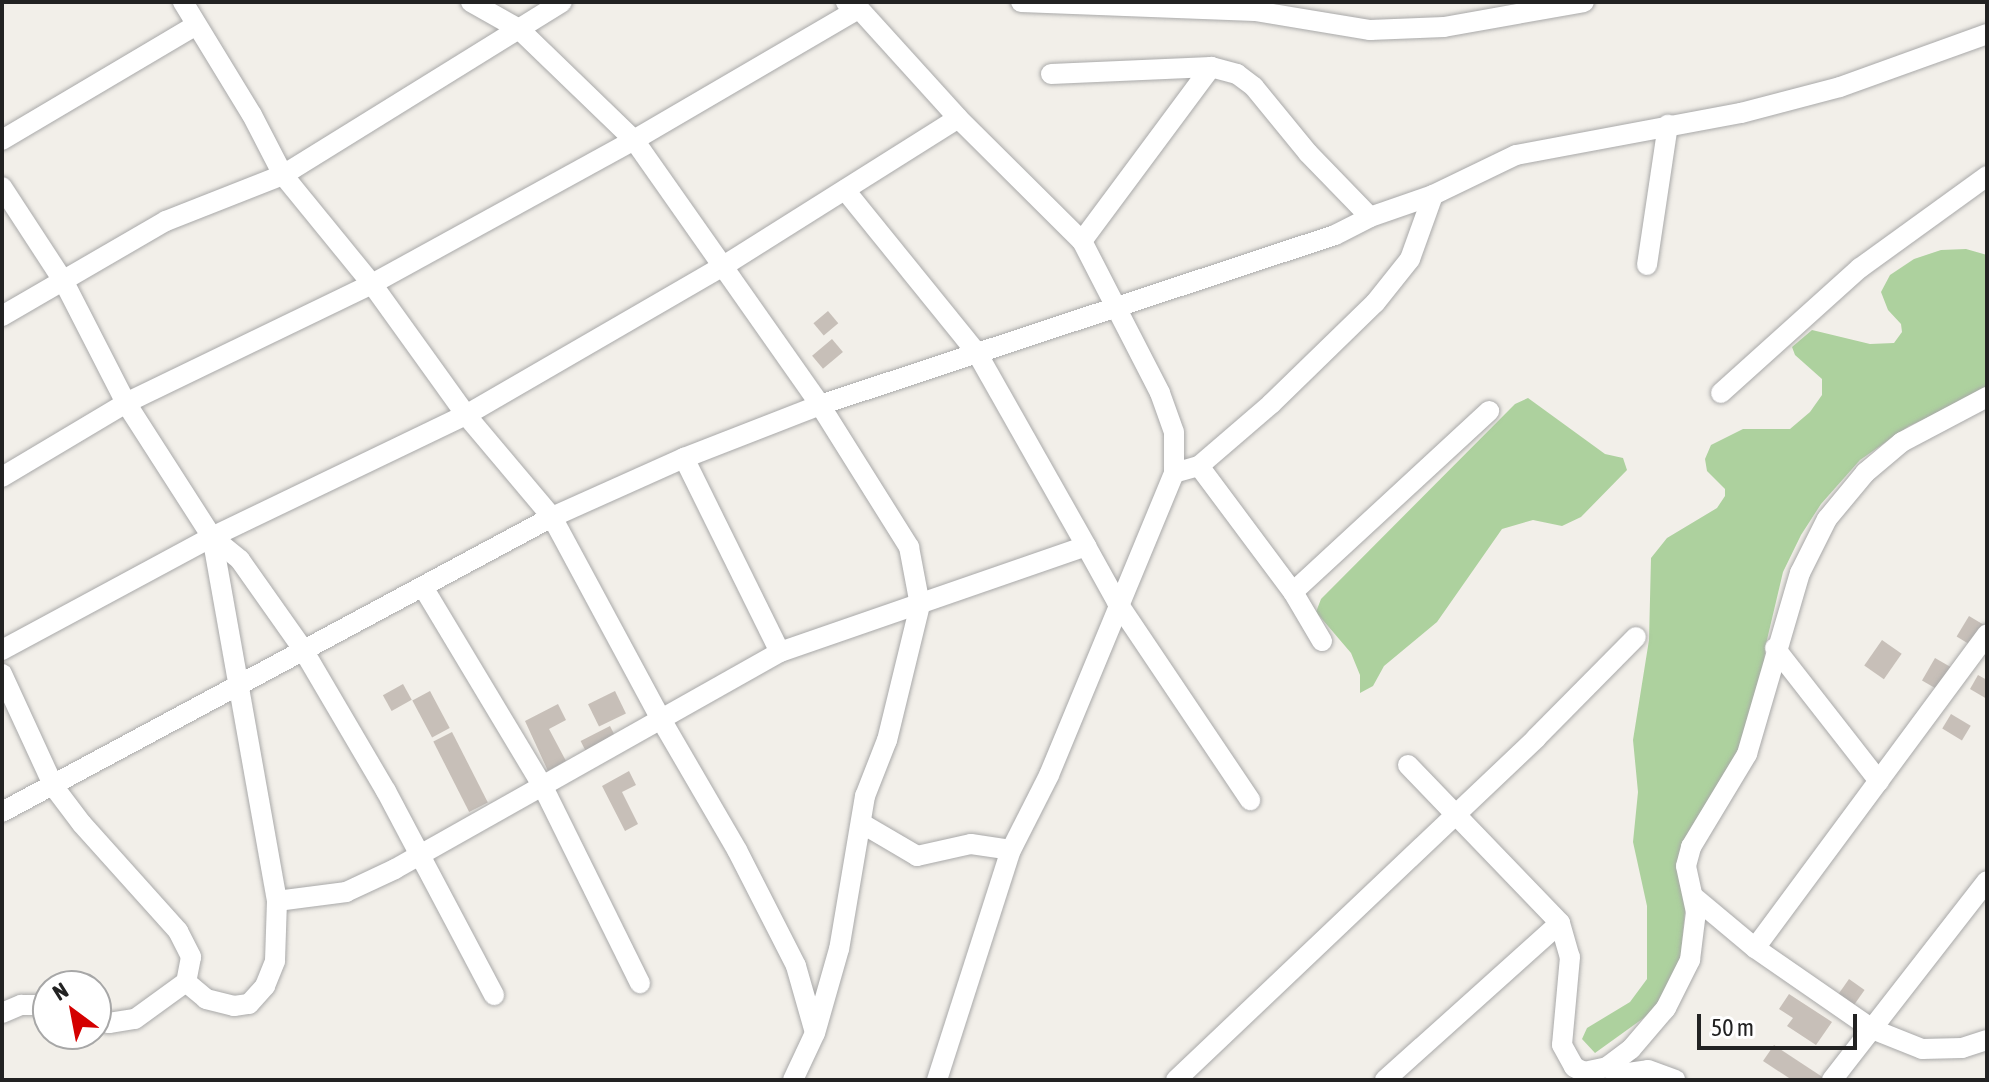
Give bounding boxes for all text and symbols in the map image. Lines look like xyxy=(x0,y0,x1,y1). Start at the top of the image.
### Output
north arrow xyxy=(32,970,112,1050)
text: N xyxy=(48,977,73,1006)
scale bar xyxy=(1701,998,1861,1048)
text: 50 m xyxy=(1711,1014,1754,1041)

